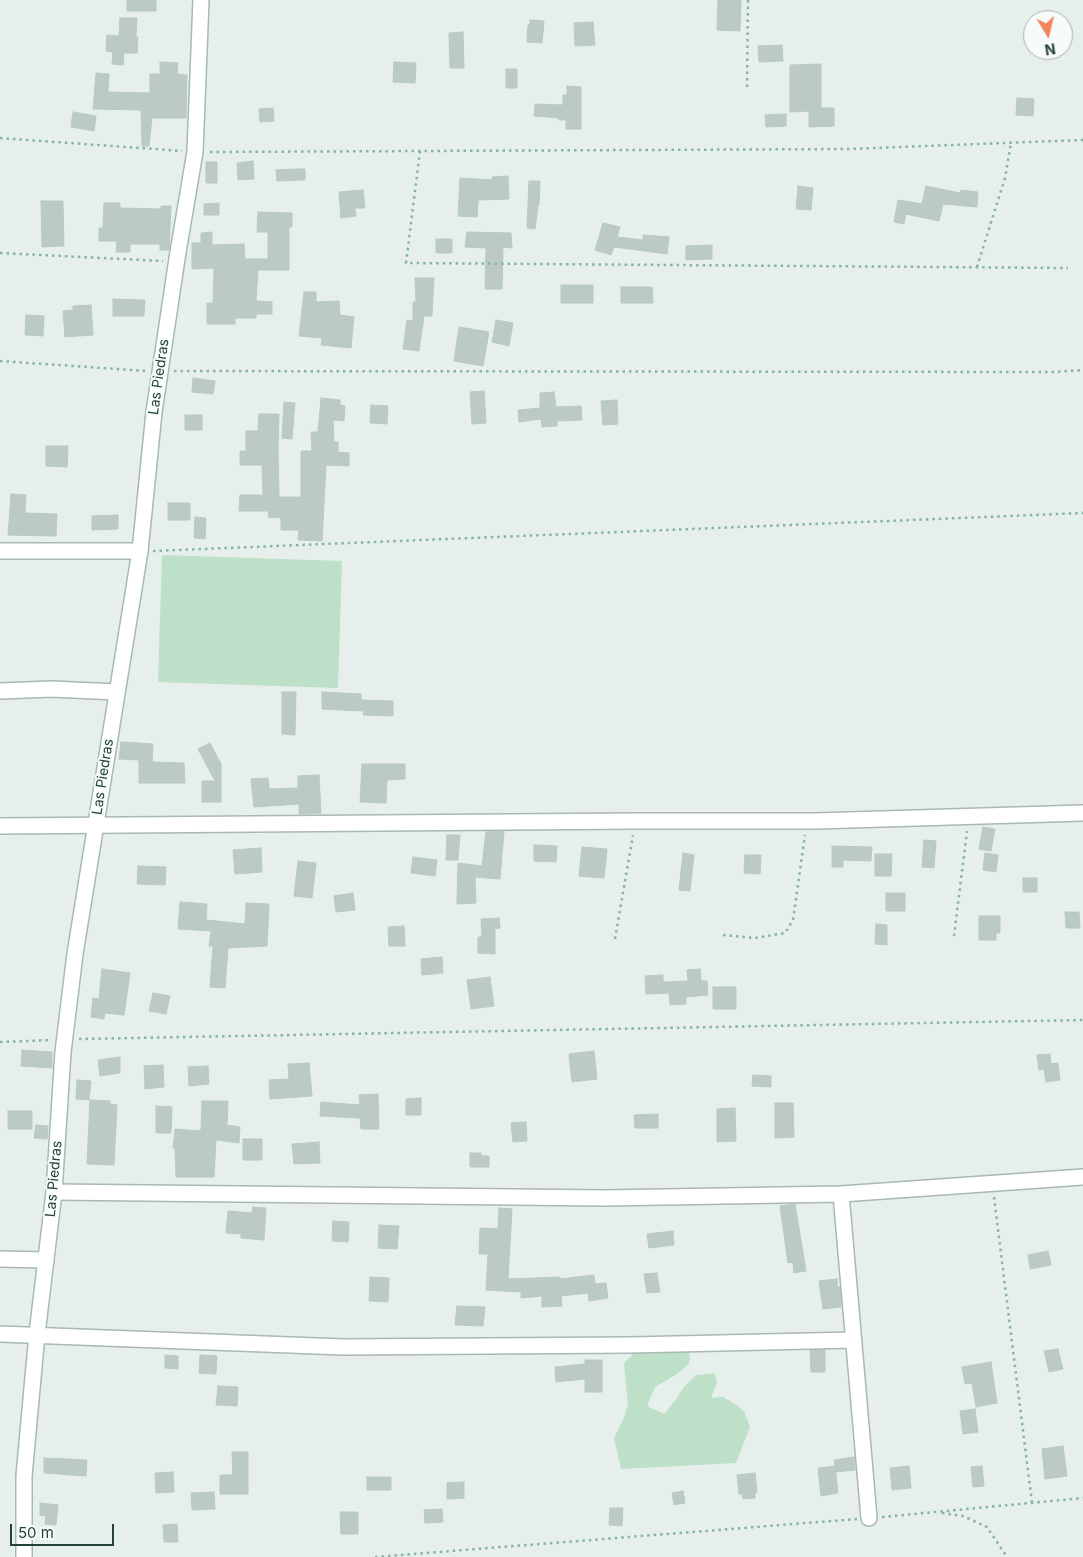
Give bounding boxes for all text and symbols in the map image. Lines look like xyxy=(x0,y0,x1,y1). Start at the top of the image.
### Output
north arrow xyxy=(1023,10,1073,60)
text: N xyxy=(1044,40,1057,59)
street label: Las Piedras xyxy=(145,338,173,416)
street label: Las Piedras xyxy=(89,738,117,816)
street label: Las Piedras xyxy=(42,1140,66,1218)
scale bar xyxy=(12,1514,116,1546)
text: 50 m xyxy=(18,1523,54,1542)

